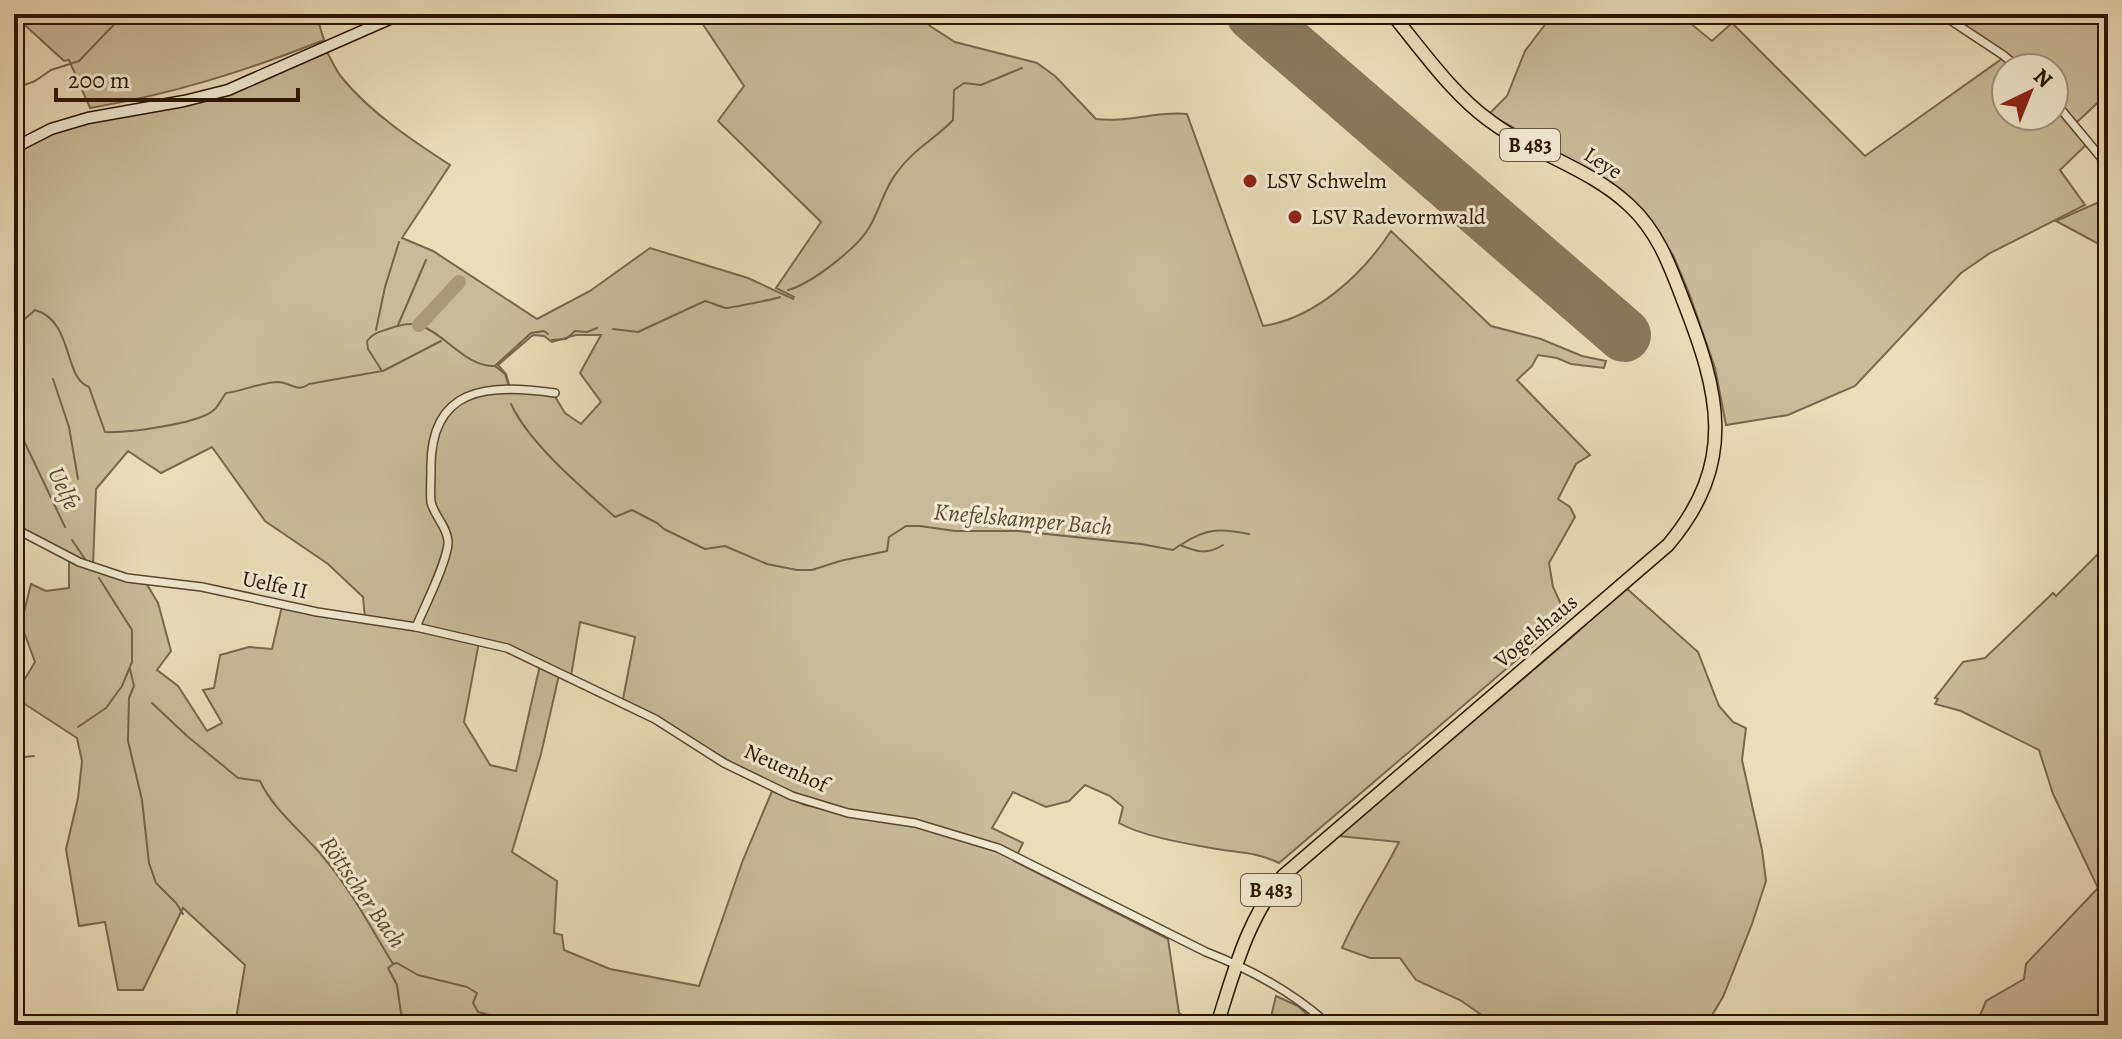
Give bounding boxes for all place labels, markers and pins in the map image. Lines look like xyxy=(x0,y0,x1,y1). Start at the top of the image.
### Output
place label: LSV Schwelm xyxy=(1266,166,1387,196)
marker: LSV Schwelm xyxy=(1241,172,1259,190)
place label: LSV Radevormwald xyxy=(1311,202,1486,232)
marker: LSV Radevormwald xyxy=(1286,208,1304,226)

